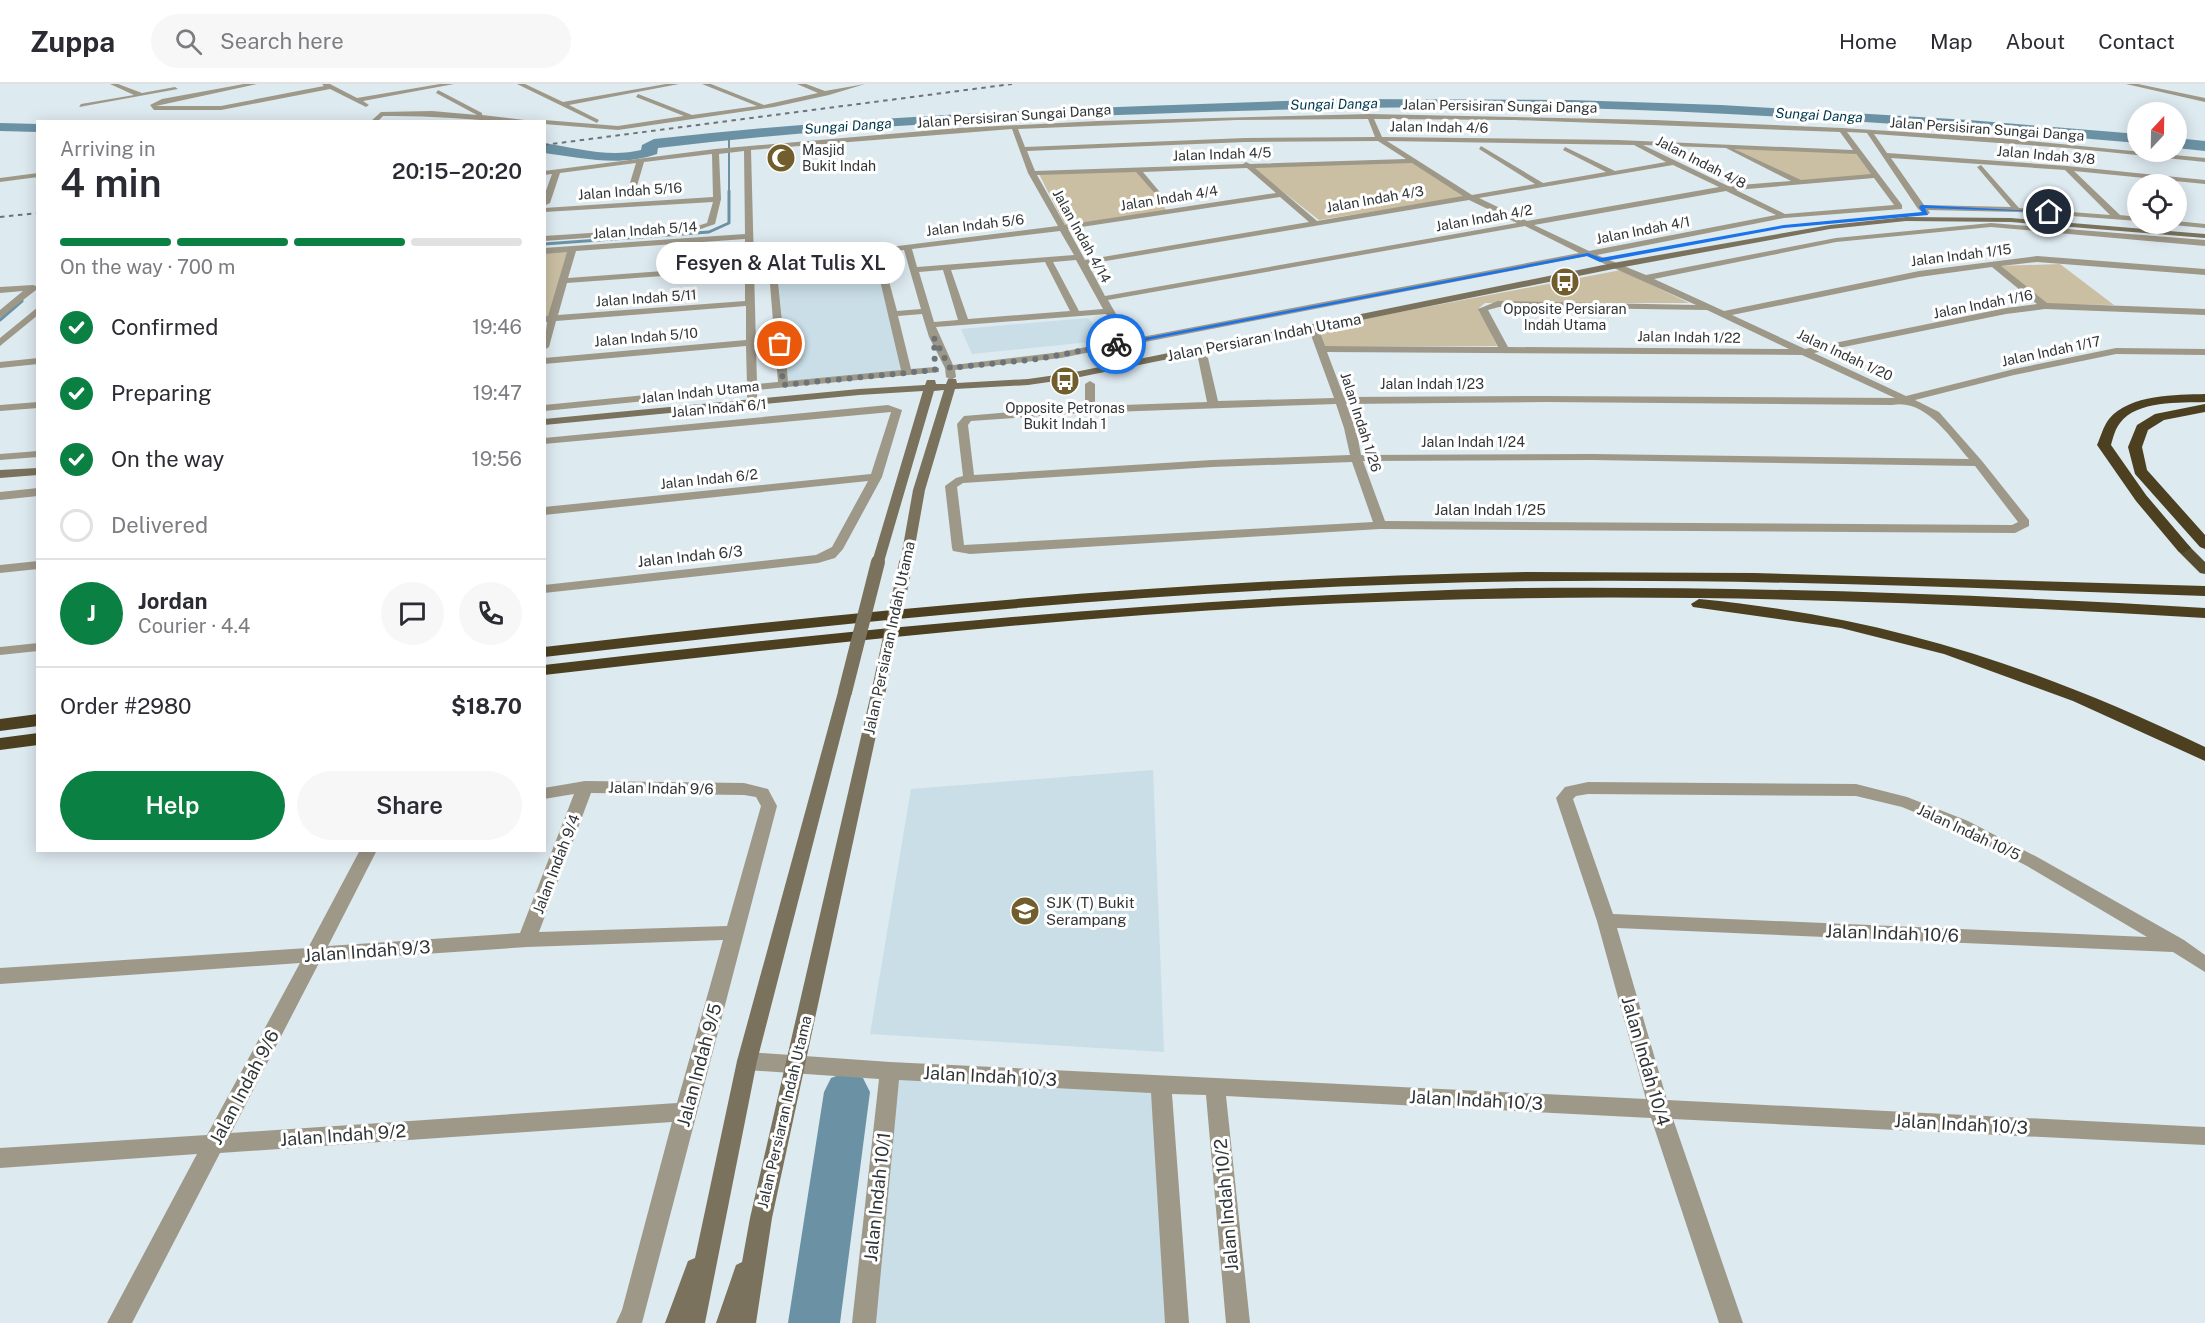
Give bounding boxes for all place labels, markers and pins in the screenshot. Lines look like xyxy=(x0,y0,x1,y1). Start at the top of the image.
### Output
mosque icon: Masjid Bukit Indah xyxy=(765,142,797,174)
place label: Masjid Bukit Indah xyxy=(802,142,876,174)
pin xyxy=(2023,186,2074,237)
callout: Fesyen & Alat Tulis XL xyxy=(656,242,904,284)
bus stop icon: Opposite Persiaran Indah Utama xyxy=(1549,266,1581,298)
place label: Opposite Persiaran Indah Utama xyxy=(1503,301,1627,333)
pin xyxy=(754,318,805,369)
bus stop icon: Opposite Petronas Bukit Indah 1 xyxy=(1049,365,1081,397)
place label: Opposite Petronas Bukit Indah 1 xyxy=(1005,400,1125,432)
place label: SJK (T) Bukit Serampang xyxy=(1046,894,1135,928)
school or university icon: SJK (T) Bukit Serampang xyxy=(1009,895,1041,927)

